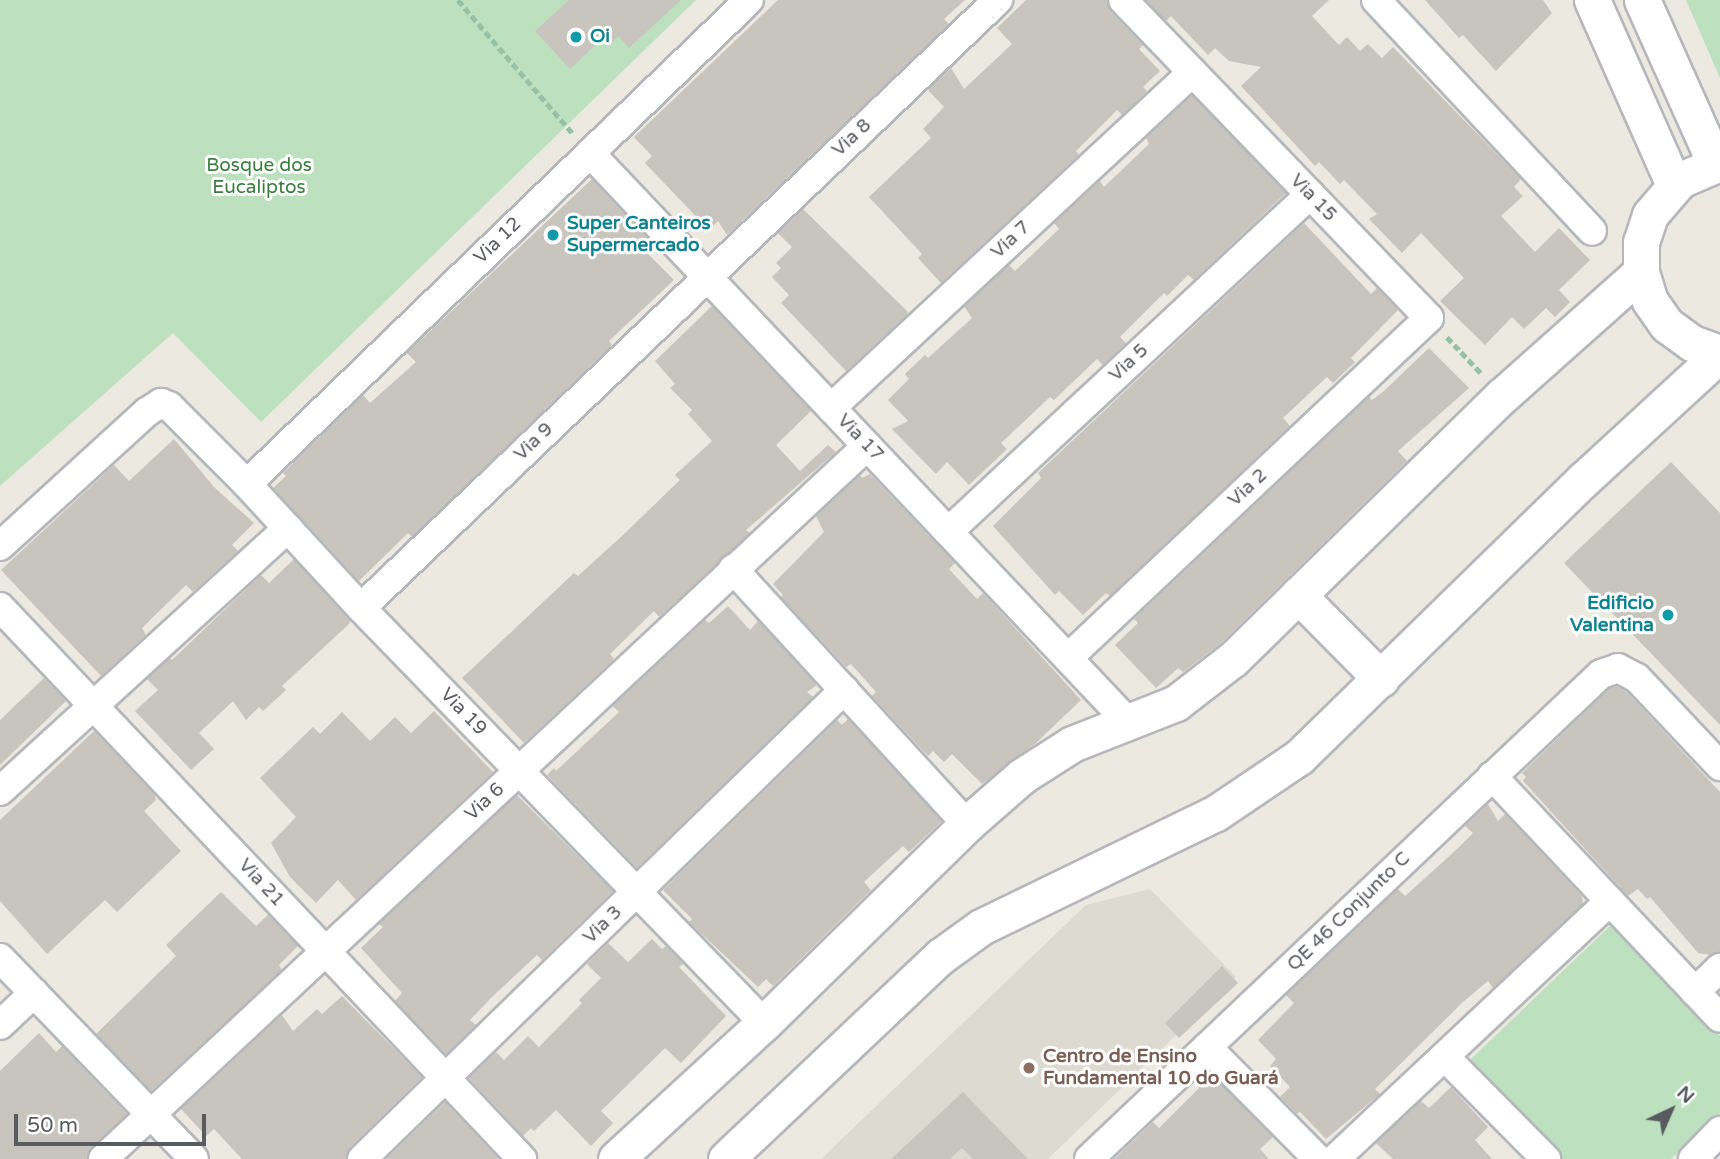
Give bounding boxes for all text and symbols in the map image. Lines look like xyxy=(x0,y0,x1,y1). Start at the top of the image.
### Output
place label: Oi xyxy=(590,26,610,48)
marker: Oi xyxy=(568,29,584,45)
street label: Via 8 xyxy=(828,114,876,162)
park label: Bosque dos Eucaliptos xyxy=(206,155,312,199)
street label: Via 15 xyxy=(1285,170,1341,226)
street label: Via 12 xyxy=(470,213,526,269)
place label: Super Canteiros Supermercado xyxy=(567,213,711,257)
street label: Via 7 xyxy=(987,216,1035,264)
marker: Super Canteiros Supermercado xyxy=(545,227,561,243)
street label: Via 5 xyxy=(1105,339,1153,387)
street label: Via 17 xyxy=(832,410,888,466)
street label: Via 9 xyxy=(510,418,558,466)
street label: Via 2 xyxy=(1224,464,1272,512)
place label: Edificio Valentina xyxy=(1570,593,1654,637)
marker: Edificio Valentina xyxy=(1660,607,1676,623)
street label: Via 19 xyxy=(435,684,491,740)
street label: Via 6 xyxy=(461,778,509,826)
street label: QE 46 Conjunto C xyxy=(1283,848,1415,976)
street label: Via 21 xyxy=(233,854,289,912)
street label: Via 3 xyxy=(579,901,627,949)
place label: Centro de Ensino Fundamental 10 do Guará xyxy=(1043,1046,1279,1090)
marker: Centro de Ensino Fundamental 10 do Guará xyxy=(1021,1060,1037,1076)
north arrow xyxy=(1636,1075,1706,1145)
text: N xyxy=(1672,1082,1699,1108)
scale bar xyxy=(18,1100,210,1144)
text: 50 m xyxy=(27,1113,78,1138)

